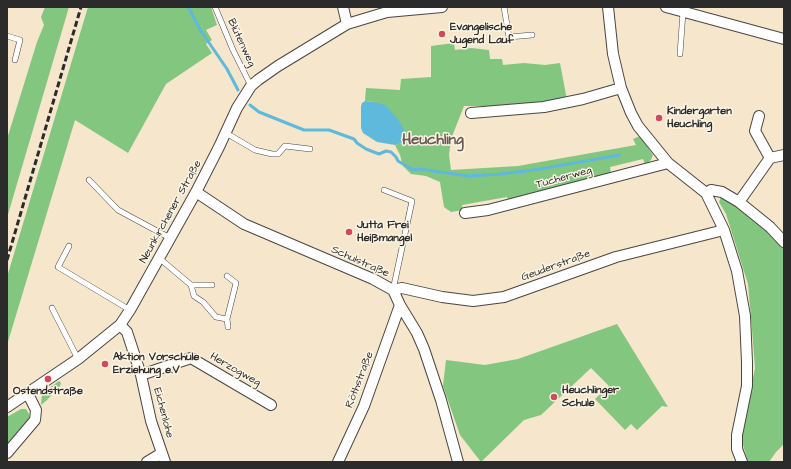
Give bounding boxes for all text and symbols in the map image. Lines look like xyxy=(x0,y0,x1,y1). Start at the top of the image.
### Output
street label: Blütenweg xyxy=(224,17,258,69)
place label: Evangelische Jugend Lauf xyxy=(450,21,514,47)
marker: Evangelische Jugend Lauf xyxy=(437,29,447,39)
place label: Kindergarten Heuchling xyxy=(667,105,732,131)
marker: Kindergarten Heuchling xyxy=(654,113,664,123)
district label: Heuchling xyxy=(402,132,464,150)
street label: Neunkirchener Straße xyxy=(137,158,205,266)
street label: Tucherweg xyxy=(535,164,593,192)
place label: Jutta Frei Heißmangel xyxy=(357,219,412,245)
marker: Jutta Frei Heißmangel xyxy=(344,227,354,237)
street label: Schulstraße xyxy=(329,243,391,281)
street label: Geuderstraße xyxy=(520,247,592,285)
street label: Herzogweg xyxy=(207,350,263,390)
street label: Röthstraße xyxy=(343,350,377,410)
place label: Aktion Vorschule Erziehung e.V xyxy=(113,351,199,377)
marker: Aktion Vorschule Erziehung e.V xyxy=(100,359,110,369)
marker: Ostendstraße xyxy=(43,374,53,384)
place label: Heuchlinger Schule xyxy=(562,384,619,410)
place label: Ostendstraße xyxy=(13,385,83,399)
street label: Eichenlohe xyxy=(150,386,176,440)
marker: Heuchlinger Schule xyxy=(549,392,559,402)

